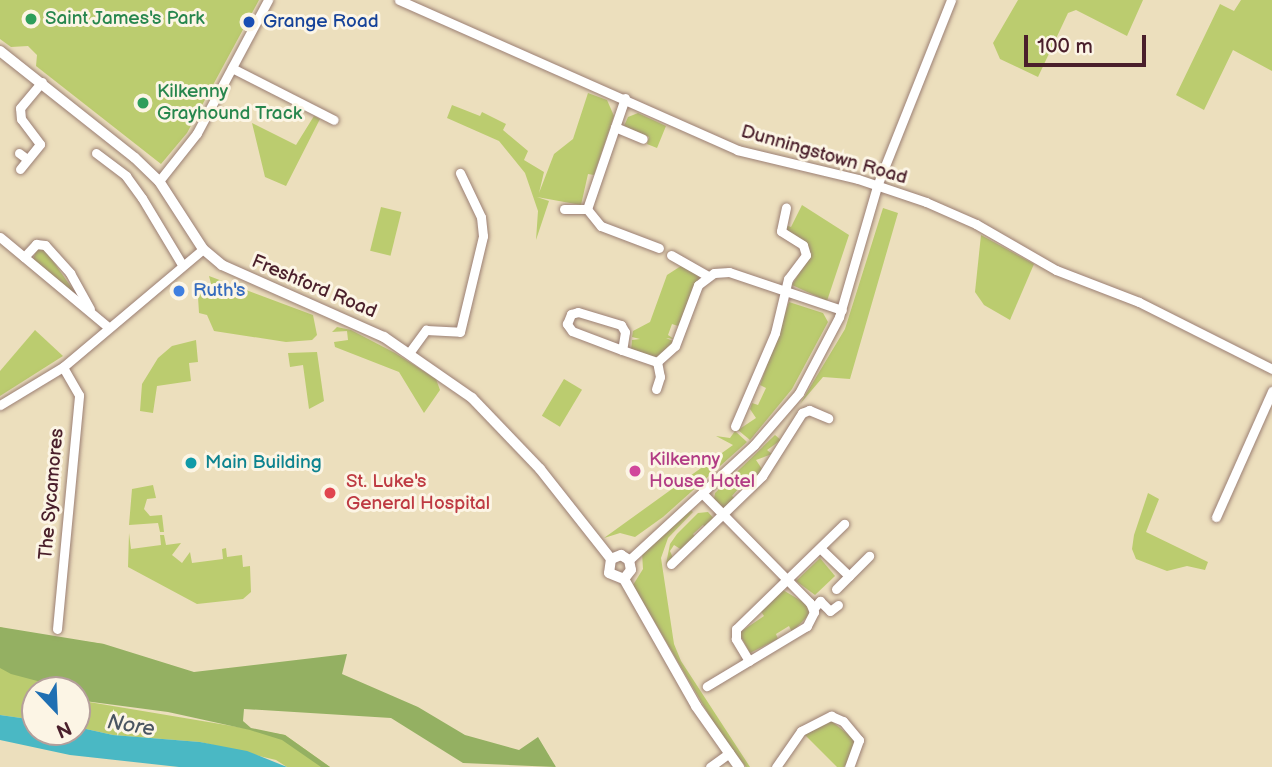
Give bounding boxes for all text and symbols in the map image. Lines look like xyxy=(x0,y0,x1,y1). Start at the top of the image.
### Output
place label: Saint James's Park xyxy=(45,8,206,30)
marker: Saint James's Park xyxy=(23,11,39,27)
place label: Grange Road xyxy=(263,11,379,33)
marker: Grange Road xyxy=(241,14,257,30)
scale bar xyxy=(1027,21,1150,65)
text: 100 m xyxy=(1037,34,1093,59)
place label: Kilkenny Grayhound Track xyxy=(157,81,303,125)
marker: Kilkenny Grayhound Track xyxy=(135,95,151,111)
street label: Dunningstown Road xyxy=(738,120,910,190)
street label: Freshford Road xyxy=(248,250,380,324)
place label: Ruth's xyxy=(193,280,245,302)
marker: Ruth's xyxy=(171,283,187,299)
street label: The Sycamores xyxy=(35,427,69,561)
place label: Kilkenny House Hotel xyxy=(649,449,755,493)
place label: Main Building xyxy=(205,452,322,474)
marker: Main Building xyxy=(183,455,199,471)
marker: Kilkenny House Hotel xyxy=(627,463,643,479)
place label: St. Luke's General Hospital xyxy=(346,471,490,515)
marker: St. Luke's General Hospital xyxy=(320,483,340,503)
north arrow xyxy=(21,676,91,746)
water label: Nore xyxy=(105,710,157,742)
text: N xyxy=(53,716,75,742)

